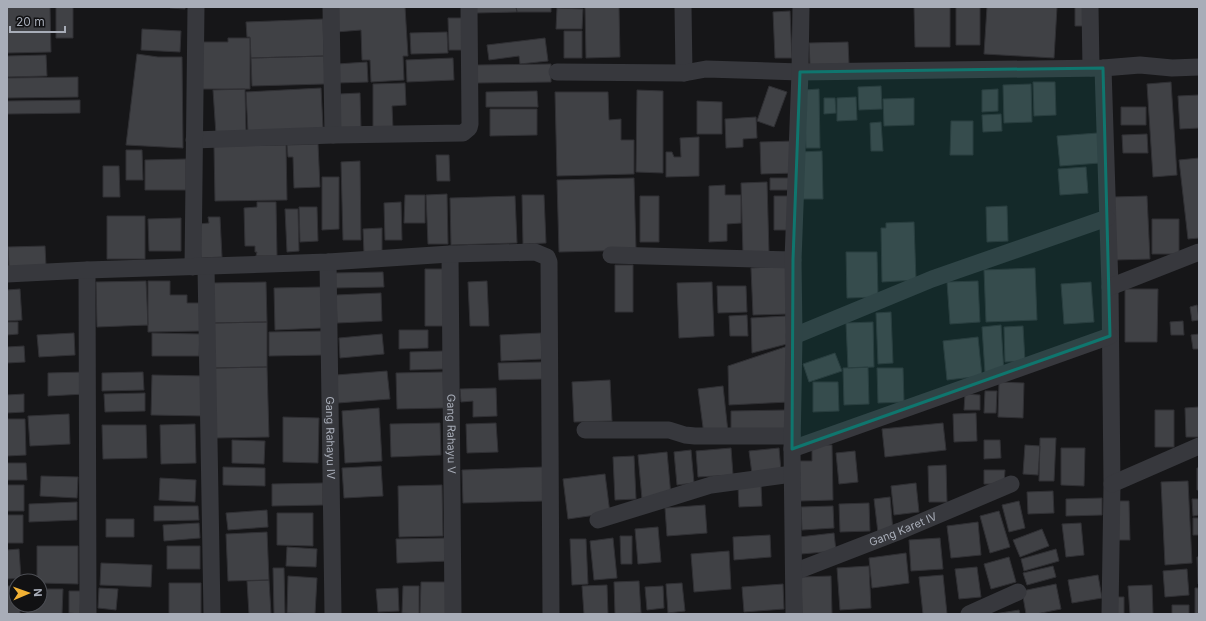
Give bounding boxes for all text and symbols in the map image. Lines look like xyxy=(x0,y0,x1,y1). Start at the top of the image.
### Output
scale bar xyxy=(10,8,65,34)
text: 20 m xyxy=(16,14,45,29)
street label: Gang Rahayu V xyxy=(444,394,459,474)
street label: Gang Rahayu IV xyxy=(323,396,338,480)
street label: Gang Karet IV xyxy=(867,509,939,549)
north arrow xyxy=(8,573,48,613)
text: N xyxy=(31,588,45,597)

